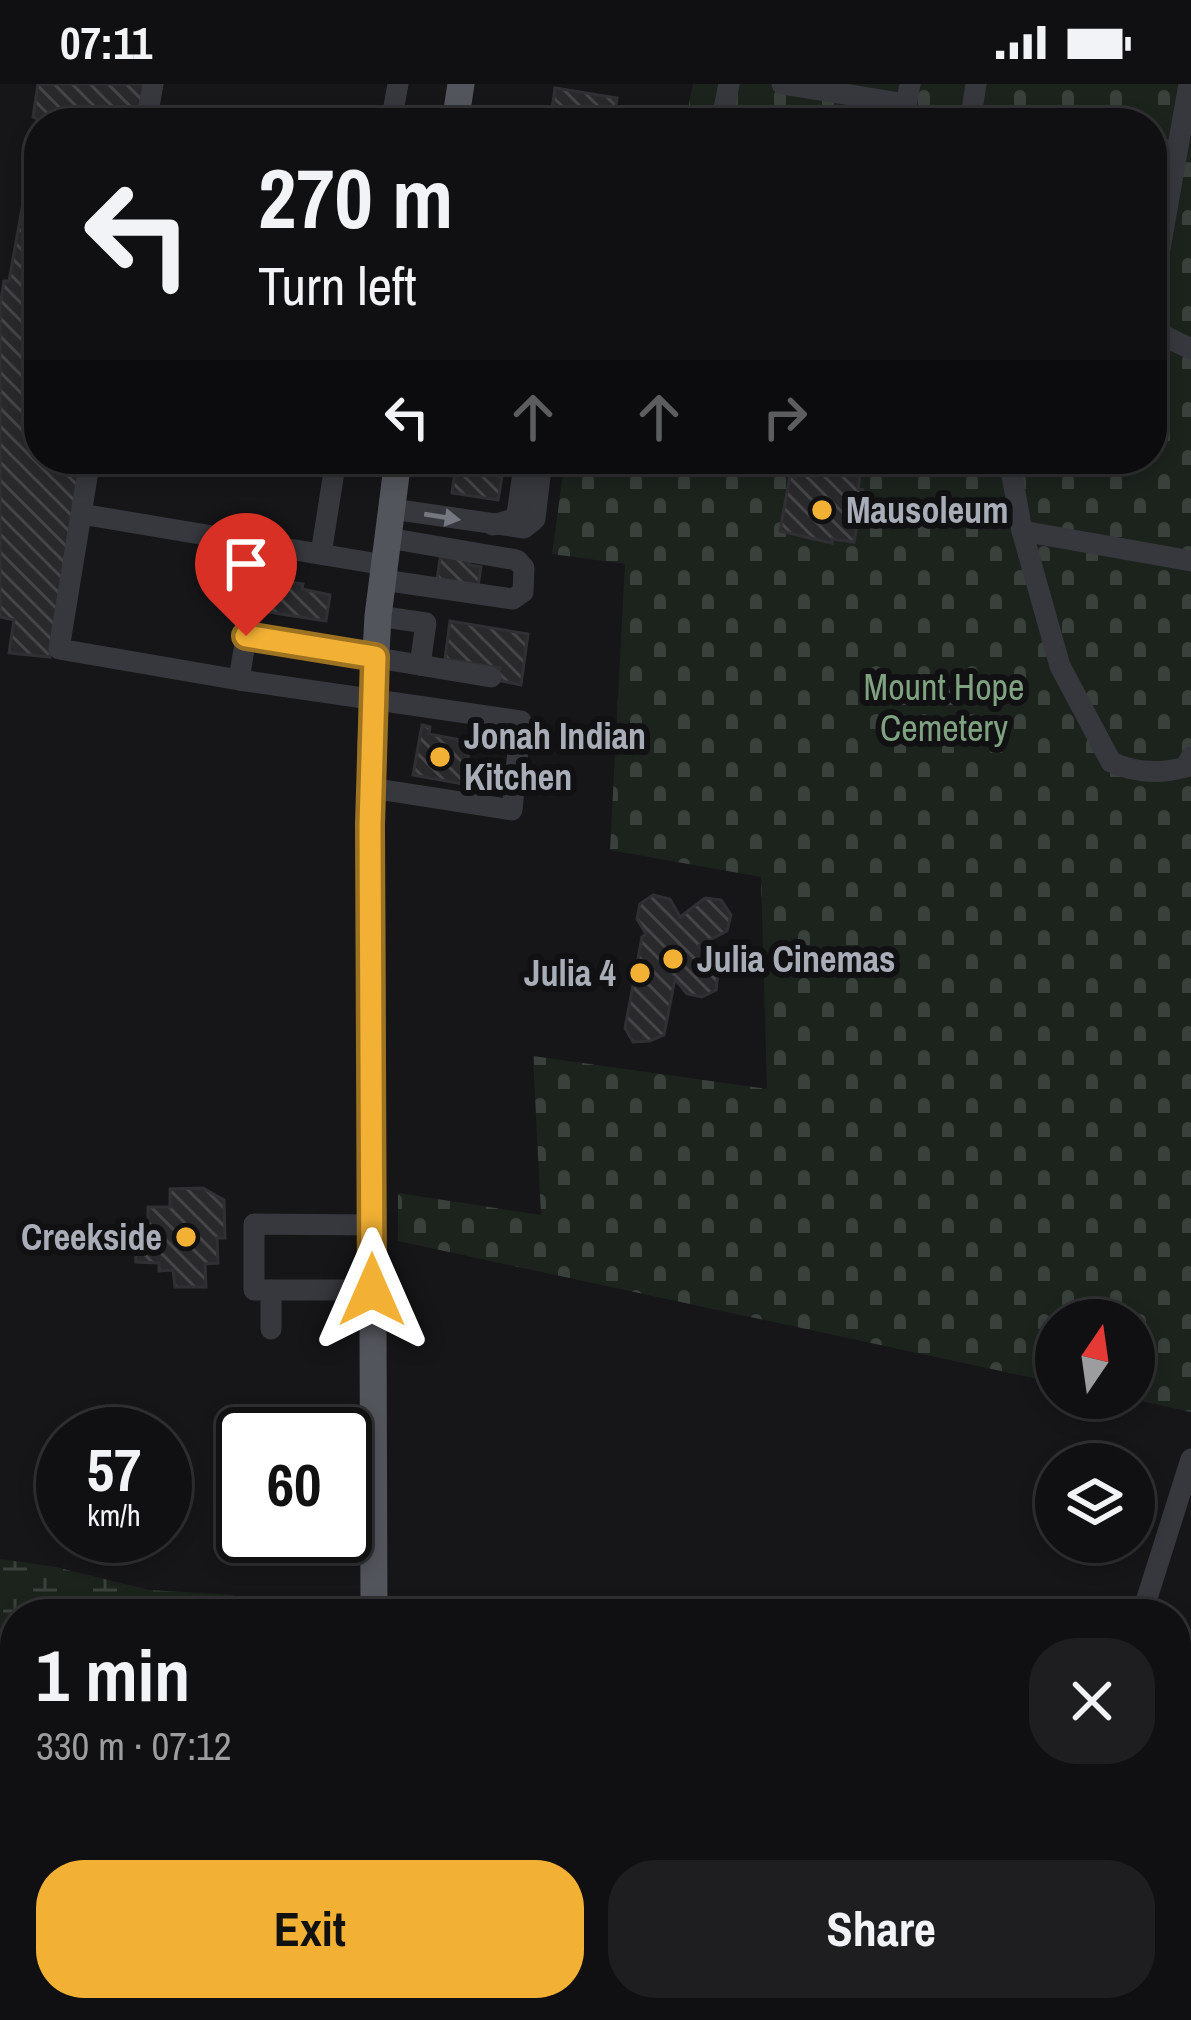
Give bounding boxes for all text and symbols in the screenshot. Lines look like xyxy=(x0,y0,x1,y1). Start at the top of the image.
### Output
text: 07:11 xyxy=(60,12,152,73)
text: 270 m xyxy=(258,141,453,254)
icon: left xyxy=(60,156,216,312)
text: Turn left xyxy=(258,249,417,322)
icon: left xyxy=(374,384,440,450)
icon: ahead xyxy=(500,384,566,450)
icon: ahead xyxy=(626,384,692,450)
icon: right xyxy=(752,384,818,450)
place label: Mausoleum xyxy=(846,486,1008,534)
marker: Mausoleum xyxy=(809,497,835,523)
one-way arrow xyxy=(424,508,461,527)
pin xyxy=(195,513,297,636)
icon: arrive xyxy=(213,531,279,597)
park label: Mount Hope Cemetery xyxy=(864,663,1024,752)
place label: Jonah Indian Kitchen xyxy=(464,712,646,801)
marker: Jonah Indian Kitchen xyxy=(427,744,453,770)
place label: Julia Cinemas xyxy=(697,935,896,983)
marker: Julia Cinemas xyxy=(660,946,686,972)
place label: Julia 4 xyxy=(524,949,617,997)
marker: Julia 4 xyxy=(627,960,653,986)
place label: Creekside xyxy=(21,1213,162,1261)
marker: Creekside xyxy=(173,1224,199,1250)
position arrow xyxy=(309,1227,435,1353)
north arrow xyxy=(1035,1299,1155,1419)
map controls xyxy=(1035,1299,1155,1563)
speed limit sign: 60 xyxy=(216,1407,372,1563)
text: 57 xyxy=(87,1429,141,1510)
button: layers xyxy=(1035,1443,1155,1563)
text: km/h xyxy=(87,1495,141,1535)
text: 1 min xyxy=(36,1626,190,1723)
button: close xyxy=(1029,1638,1155,1764)
text: 330 m · 07:12 xyxy=(36,1720,232,1772)
button: Exit xyxy=(36,1860,584,1998)
button: Share xyxy=(608,1860,1155,1998)

